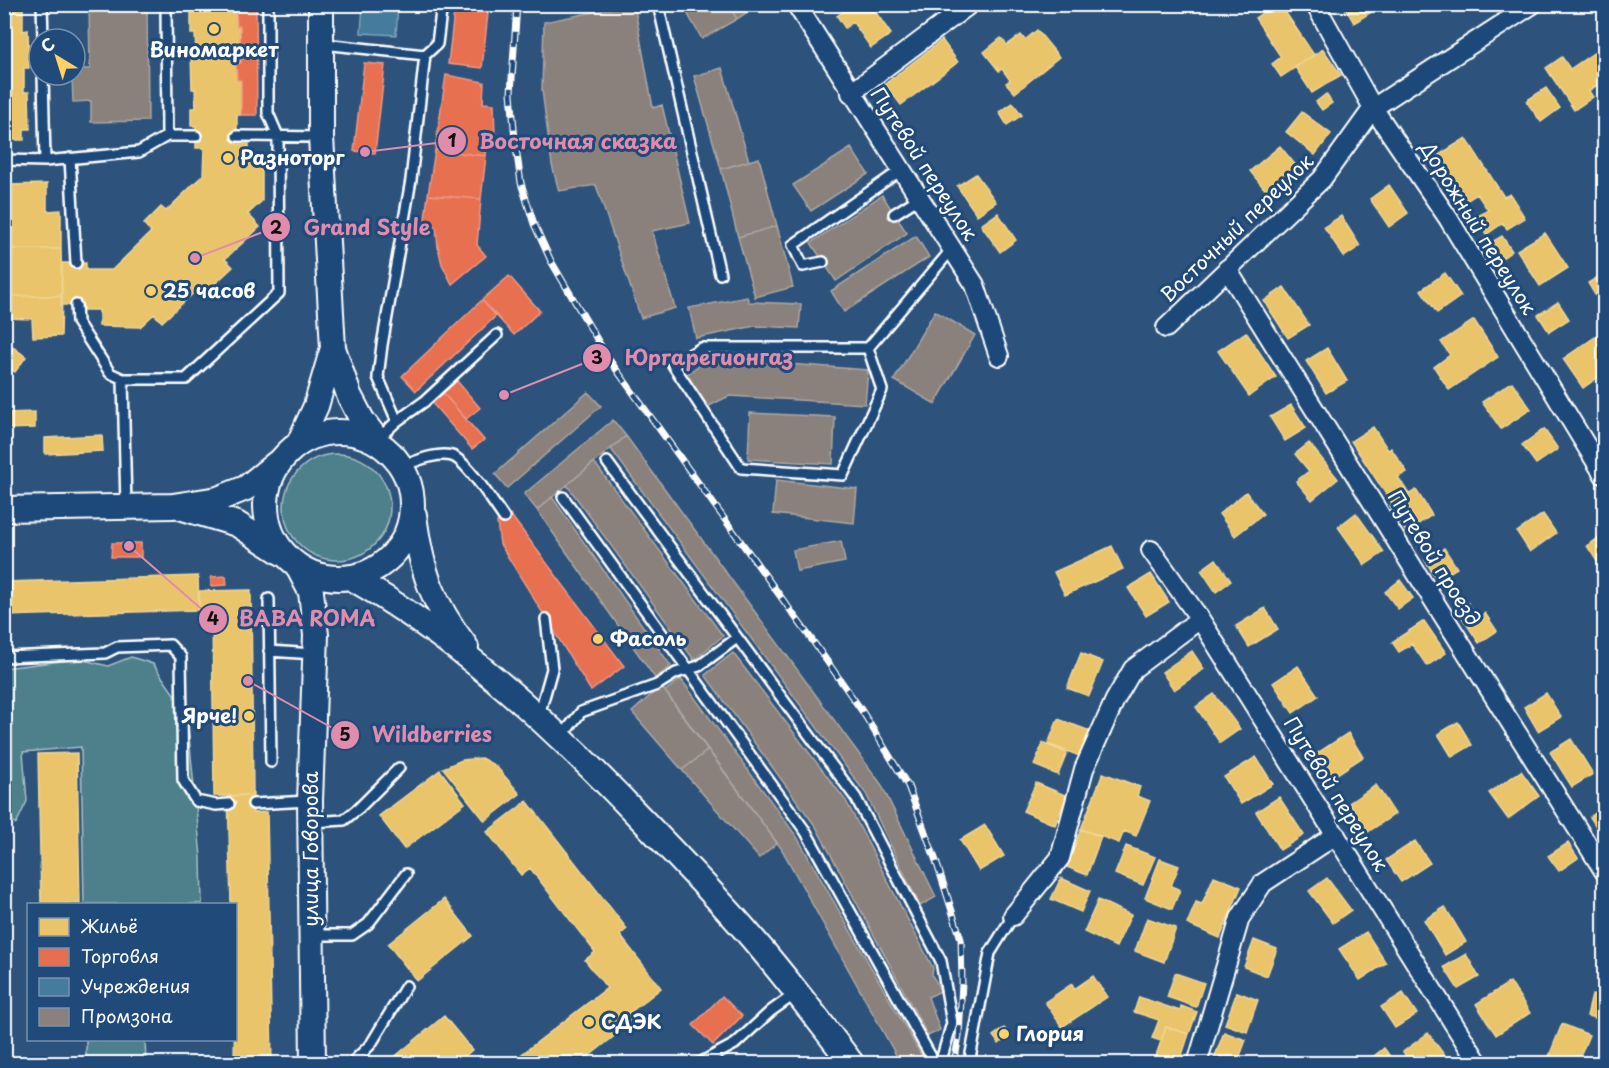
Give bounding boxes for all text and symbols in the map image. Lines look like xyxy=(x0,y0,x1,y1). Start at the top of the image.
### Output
marker: Виномаркет xyxy=(207,22,221,36)
north arrow xyxy=(27,27,87,87)
text: С xyxy=(35,31,59,58)
place label: Виномаркет xyxy=(150,34,279,64)
street label: Путевой переулок xyxy=(864,81,986,246)
callout: Восточная сказка xyxy=(437,122,689,161)
text: Восточная сказка xyxy=(479,124,677,156)
text: 1 xyxy=(448,126,457,153)
street label: Дорожный переулок xyxy=(1413,134,1544,320)
place label: Разноторг xyxy=(240,142,345,172)
street label: Восточный переулок xyxy=(1153,146,1320,308)
marker: Разноторг xyxy=(221,151,235,165)
callout: Grand Style xyxy=(261,208,444,247)
text: Grand Style xyxy=(303,210,431,242)
text: 2 xyxy=(270,213,283,240)
place label: 25 часов xyxy=(163,275,255,305)
marker: 25 часов xyxy=(144,284,158,298)
callout: Юргарегионгаз xyxy=(582,338,805,377)
text: Юргарегионгаз xyxy=(625,340,793,372)
text: 3 xyxy=(591,343,603,370)
street label: Путевой проезд xyxy=(1381,484,1489,631)
callout: BABA ROMA xyxy=(198,600,387,639)
text: BABA ROMA xyxy=(239,601,375,633)
text: 4 xyxy=(207,604,219,631)
place label: Фасоль xyxy=(610,623,686,653)
marker: Фасоль xyxy=(591,632,605,646)
place label: Ярче! xyxy=(181,700,237,730)
marker: Ярче! xyxy=(242,709,256,723)
street label: Путевой переулок xyxy=(1277,710,1397,877)
callout: Wildberries xyxy=(330,715,504,754)
text: Wildberries xyxy=(372,717,492,749)
text: 5 xyxy=(339,720,351,747)
street label: улица Говорова xyxy=(295,771,325,927)
legend xyxy=(27,903,237,1041)
text: Жильё xyxy=(80,912,138,939)
text: Торговля xyxy=(81,942,159,969)
text: Учреждения xyxy=(81,972,190,999)
text: Промзона xyxy=(81,1002,173,1029)
place label: СДЭК xyxy=(601,1006,662,1036)
marker: СДЭК xyxy=(582,1015,596,1029)
place label: Глория xyxy=(1016,1018,1084,1048)
marker: Глория xyxy=(997,1027,1011,1041)

